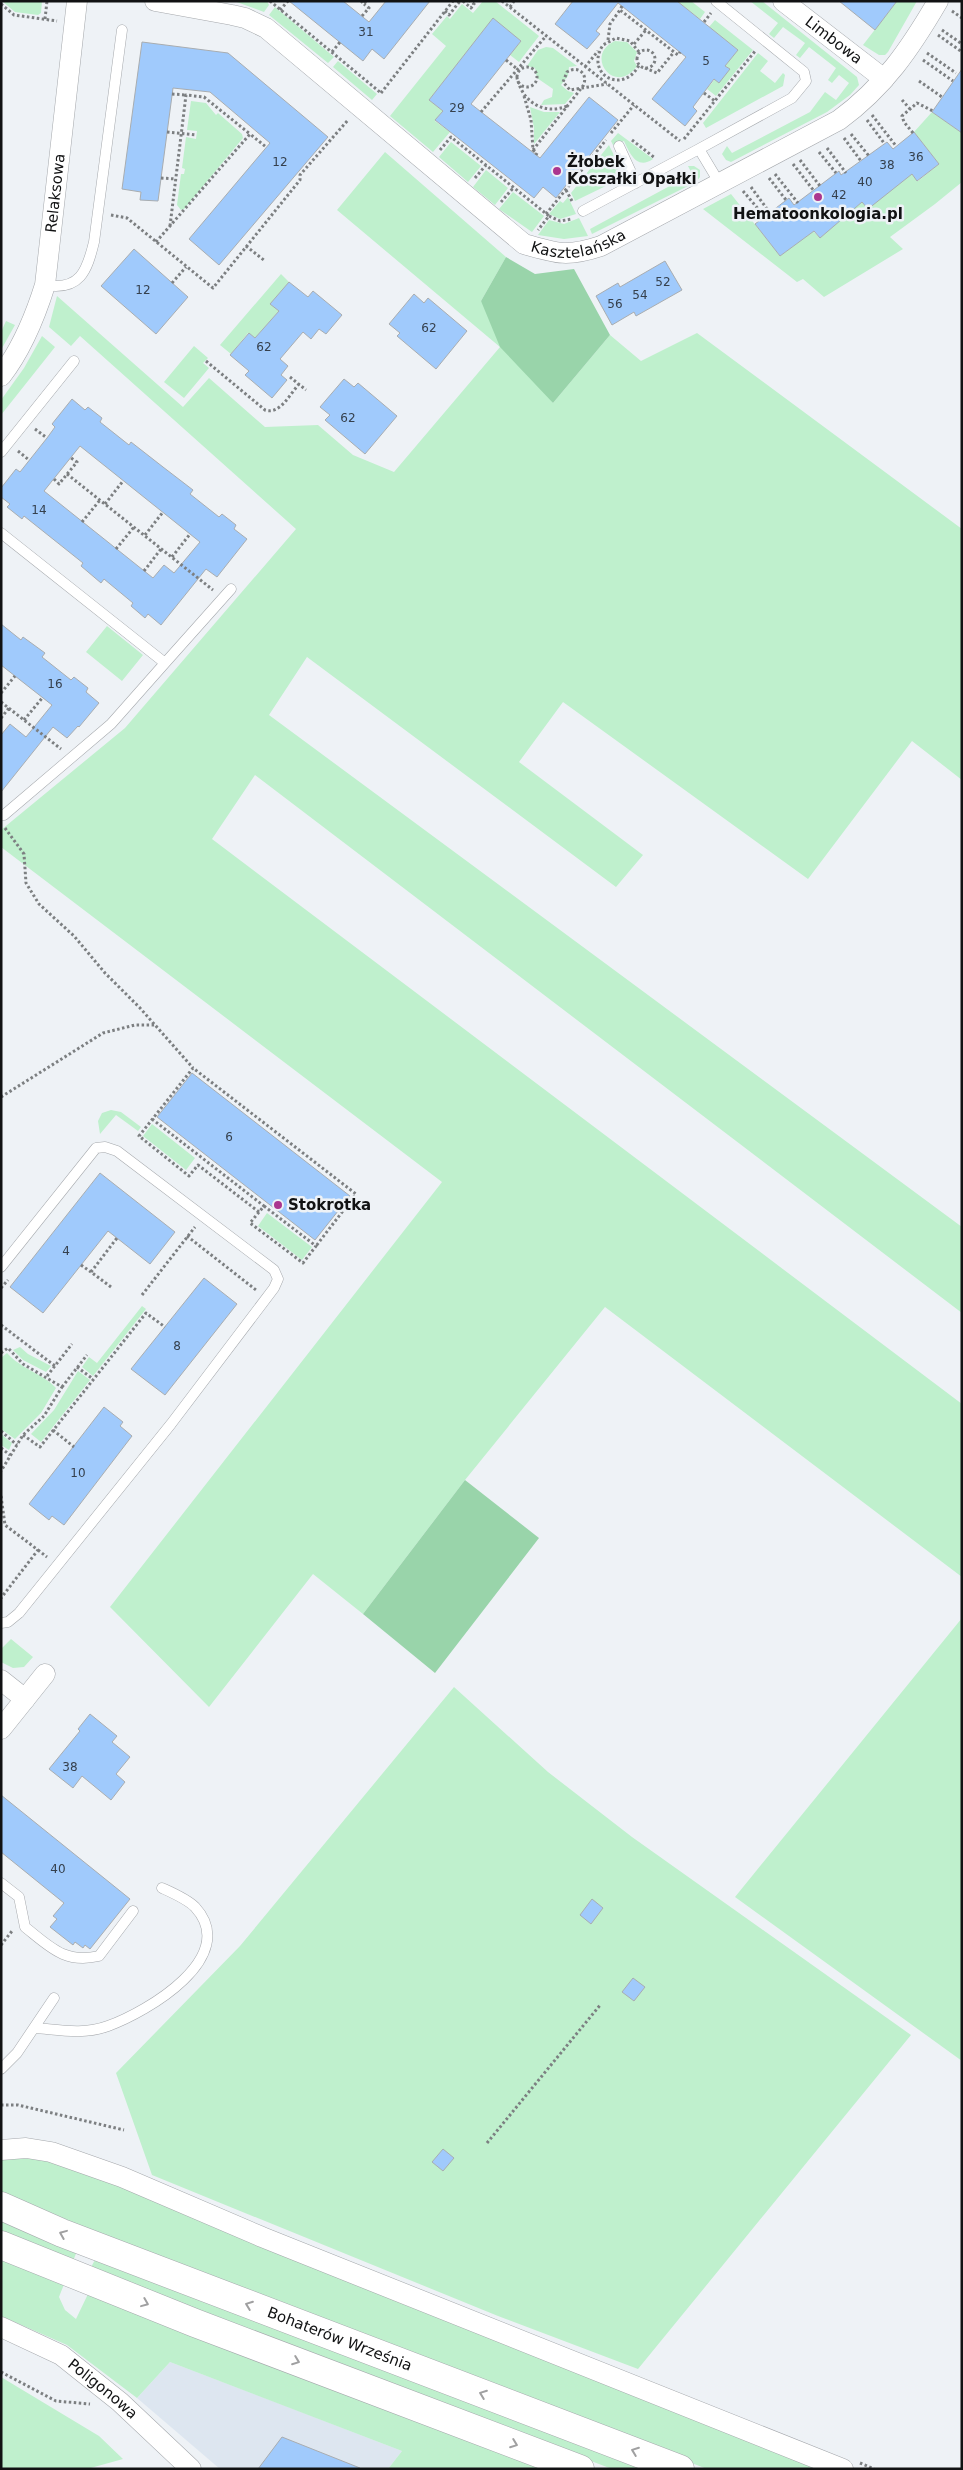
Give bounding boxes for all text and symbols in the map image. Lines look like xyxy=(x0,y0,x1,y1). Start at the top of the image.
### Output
street label: Limbowa xyxy=(801,12,866,68)
house number: 31 xyxy=(358,25,374,39)
house number: 5 xyxy=(702,54,710,68)
house number: 29 xyxy=(449,101,465,115)
house number: 36 xyxy=(908,150,924,164)
place label: Żłobek Koszałki Opałki xyxy=(567,152,697,188)
street label: Relaksowa xyxy=(42,153,69,234)
house number: 12 xyxy=(272,155,288,169)
house number: 38 xyxy=(879,158,895,172)
marker: Żłobek Koszałki Opałki xyxy=(551,165,563,177)
house number: 40 xyxy=(857,175,873,189)
house number: 42 xyxy=(831,188,847,202)
marker: Hematoonkologia.pl xyxy=(812,191,824,203)
place label: Hematoonkologia.pl xyxy=(733,205,903,223)
street label: Kasztelańska xyxy=(529,226,629,262)
house number: 52 xyxy=(655,275,671,289)
house number: 12 xyxy=(135,283,151,297)
house number: 54 xyxy=(632,288,648,302)
house number: 56 xyxy=(607,297,623,311)
house number: 62 xyxy=(421,321,437,335)
house number: 62 xyxy=(256,340,272,354)
house number: 62 xyxy=(340,411,356,425)
house number: 14 xyxy=(31,503,47,517)
house number: 16 xyxy=(47,677,63,691)
house number: 6 xyxy=(225,1130,233,1144)
place label: Stokrotka xyxy=(288,1196,371,1214)
marker: Stokrotka xyxy=(272,1199,284,1211)
house number: 4 xyxy=(62,1244,70,1258)
house number: 8 xyxy=(173,1339,181,1353)
house number: 10 xyxy=(70,1466,86,1480)
house number: 38 xyxy=(62,1760,78,1774)
house number: 40 xyxy=(50,1862,66,1876)
one-way arrow xyxy=(60,2229,68,2239)
one-way arrow xyxy=(140,2297,148,2307)
one-way arrow xyxy=(245,2301,254,2311)
street label: Bohaterów Września xyxy=(265,2303,415,2375)
street label: Poligonowa xyxy=(64,2355,141,2423)
one-way arrow xyxy=(291,2355,300,2365)
one-way arrow xyxy=(479,2390,487,2400)
one-way arrow xyxy=(509,2438,517,2448)
one-way arrow xyxy=(631,2447,639,2457)

